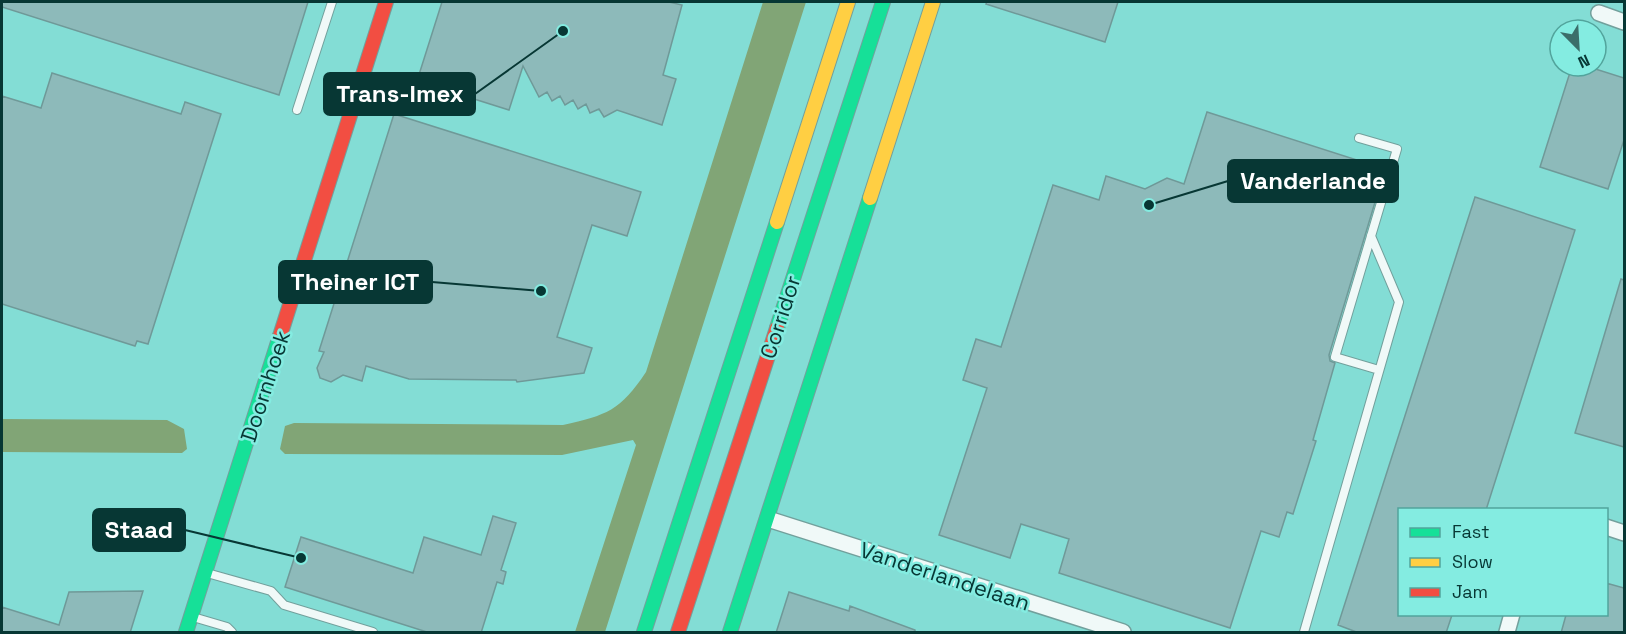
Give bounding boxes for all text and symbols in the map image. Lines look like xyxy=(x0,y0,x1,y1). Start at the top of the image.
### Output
north arrow xyxy=(1548,18,1608,78)
text: N xyxy=(1575,49,1593,73)
callout: Trans-Imex xyxy=(324,73,475,115)
text: Trans-Imex xyxy=(336,78,464,109)
callout: Vanderlande xyxy=(1228,160,1398,202)
text: Vanderlande xyxy=(1240,165,1386,196)
callout: Theiner ICT xyxy=(279,261,432,303)
text: Theiner ICT xyxy=(291,266,419,297)
street label: Corridor xyxy=(753,272,807,362)
street label: Doornhoek xyxy=(234,327,296,445)
legend xyxy=(1398,508,1608,616)
callout: Staad xyxy=(93,509,185,551)
text: Staad xyxy=(105,514,173,545)
text: Fast xyxy=(1452,520,1489,543)
street label: Vanderlandelaan xyxy=(856,535,1034,617)
text: Slow xyxy=(1452,550,1493,573)
text: Jam xyxy=(1452,580,1488,603)

